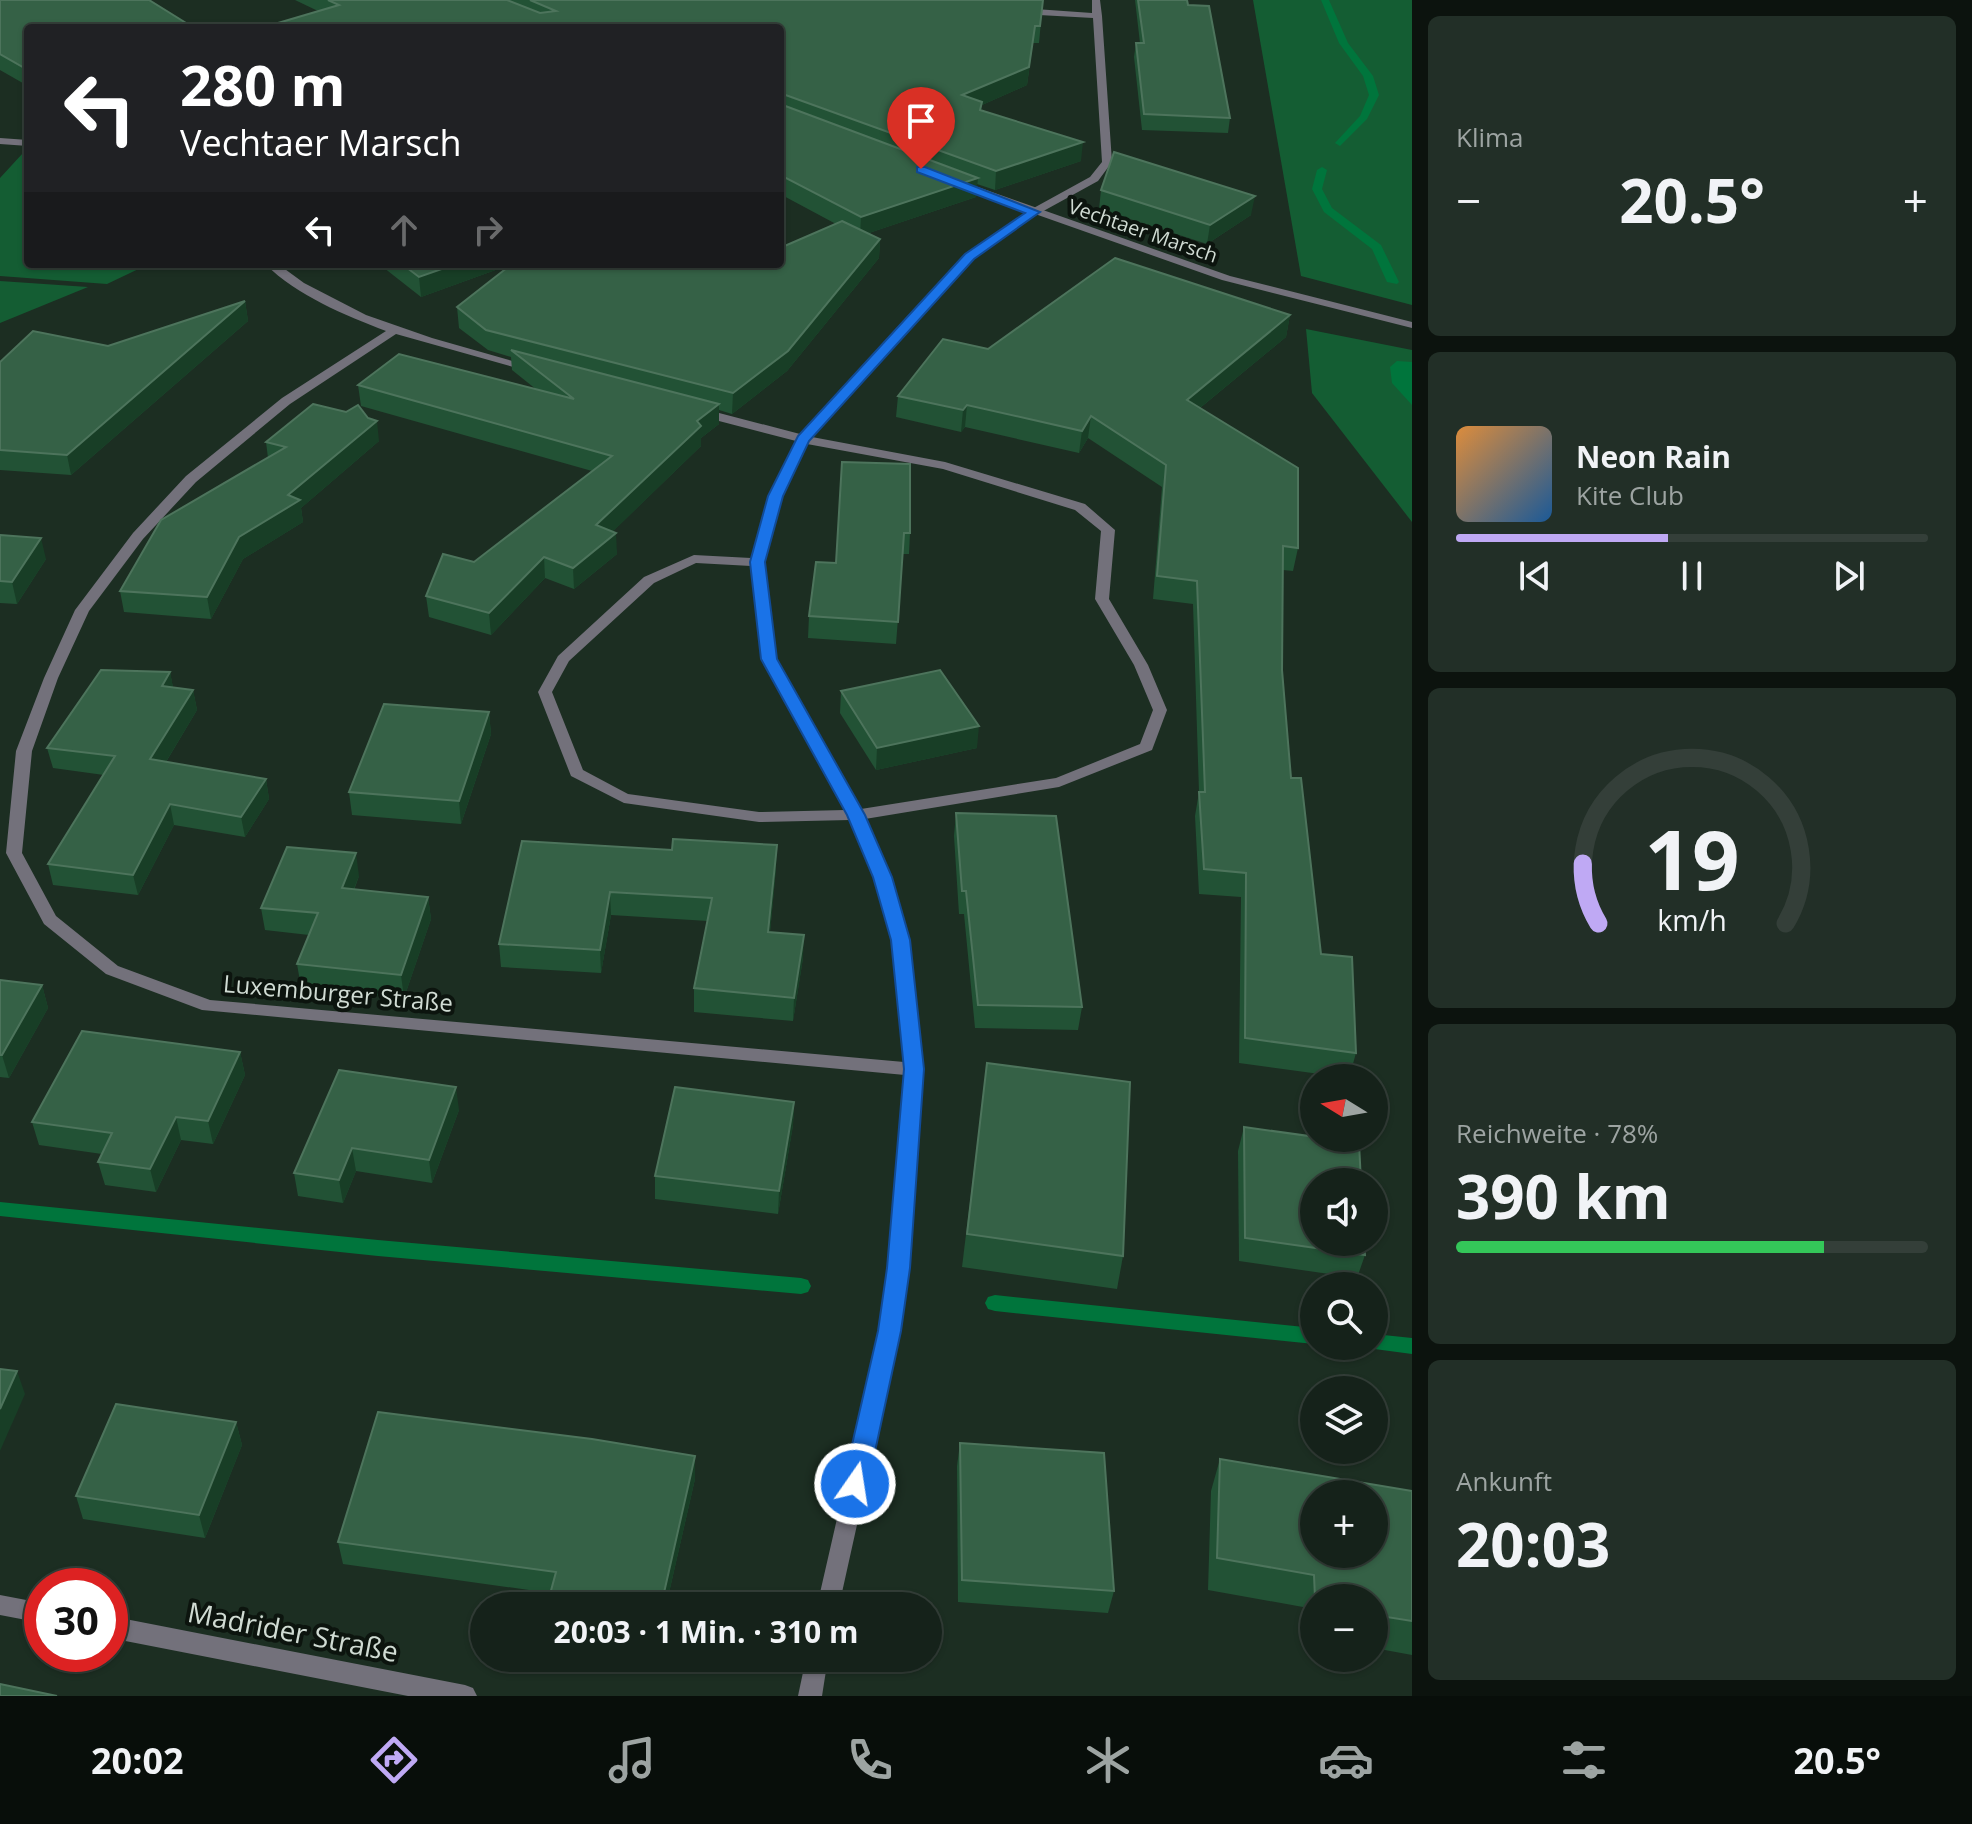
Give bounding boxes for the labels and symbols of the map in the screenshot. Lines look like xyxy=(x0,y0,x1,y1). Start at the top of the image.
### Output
pin xyxy=(887,87,955,169)
street label: Vechtaer Marsch xyxy=(1065,192,1222,269)
street label: Luxemburger Straße xyxy=(222,966,454,1019)
north arrow xyxy=(1300,1064,1388,1152)
position arrow xyxy=(813,1442,897,1526)
speed limit sign: 30 xyxy=(24,1568,128,1672)
street label: Madrider Straße xyxy=(185,1592,402,1670)

